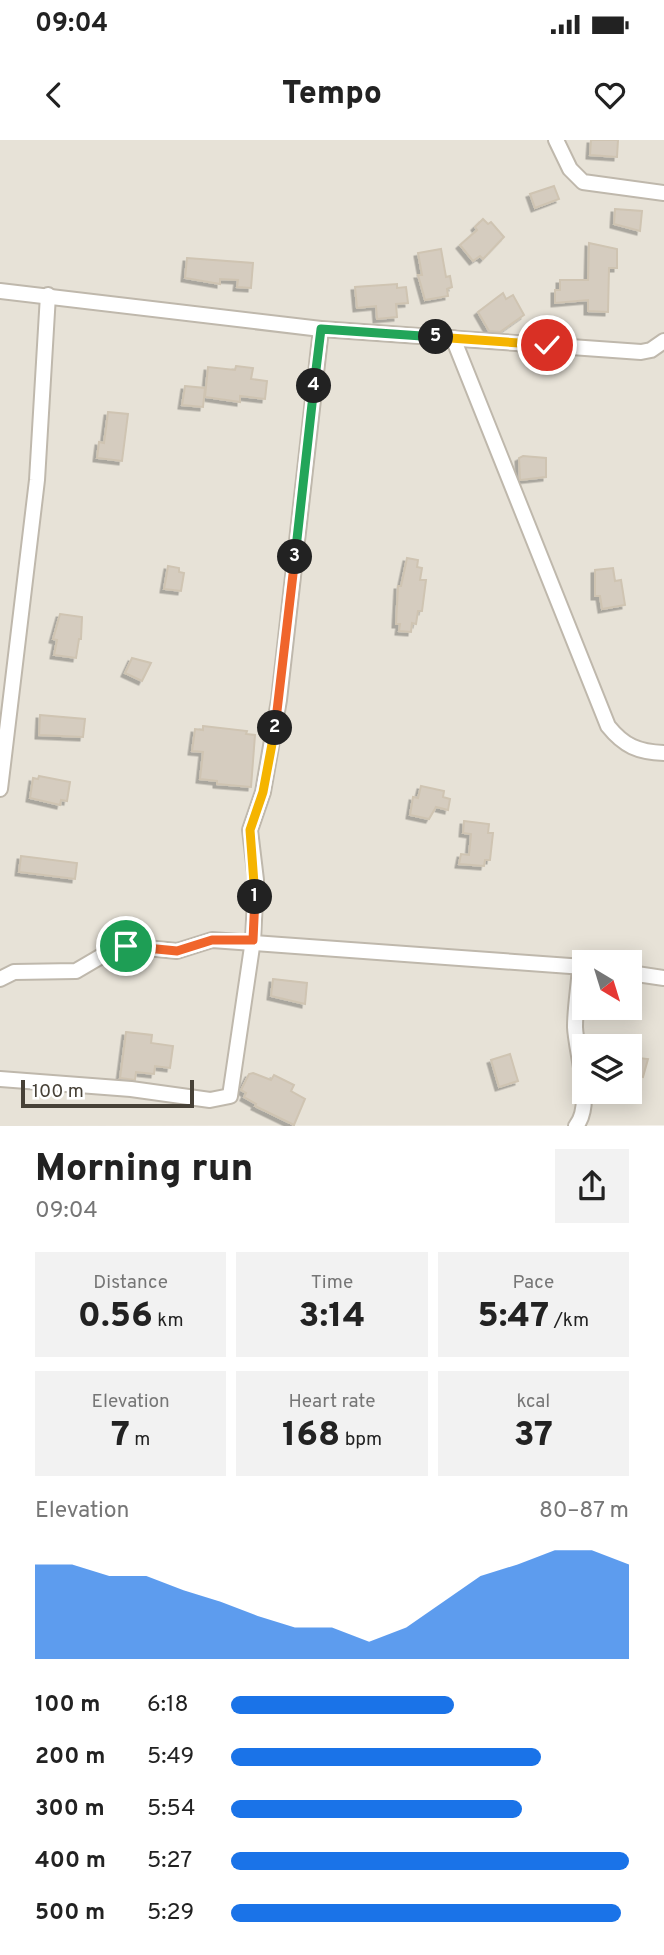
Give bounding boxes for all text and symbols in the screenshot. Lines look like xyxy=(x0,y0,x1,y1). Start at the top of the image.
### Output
text: 09:04 xyxy=(35,8,108,41)
text: Tempo xyxy=(282,75,382,115)
icon: back xyxy=(35,76,73,114)
icon: heart xyxy=(591,76,629,114)
pin xyxy=(517,315,577,375)
pin: 5 xyxy=(418,320,453,354)
text: 5 xyxy=(430,324,441,348)
icon: check xyxy=(528,326,566,364)
pin: 4 xyxy=(296,369,332,404)
text: 4 xyxy=(307,373,320,397)
pin: 3 xyxy=(278,540,312,574)
text: 3 xyxy=(289,544,300,568)
pin: 2 xyxy=(258,710,292,746)
text: 2 xyxy=(269,715,280,739)
pin: 1 xyxy=(238,880,272,914)
text: 1 xyxy=(251,884,258,908)
pin xyxy=(96,916,156,976)
icon: arrive xyxy=(107,927,145,965)
north arrow xyxy=(572,950,642,1020)
map controls xyxy=(572,950,642,1104)
button: layers xyxy=(572,1034,642,1104)
scale bar xyxy=(21,1076,194,1108)
text: 100 m xyxy=(32,1080,84,1104)
text: Morning run xyxy=(35,1146,253,1195)
button: share xyxy=(555,1149,629,1223)
text: 09:04 xyxy=(35,1197,98,1226)
text: Distance xyxy=(93,1271,168,1295)
text: Time xyxy=(311,1271,353,1295)
text: Pace xyxy=(512,1271,554,1295)
text: 0.56 xyxy=(78,1295,153,1339)
text: 3:14 xyxy=(298,1295,366,1339)
text: 5:47 xyxy=(477,1295,549,1339)
text: km xyxy=(153,1309,184,1333)
text: /km xyxy=(549,1309,589,1333)
text: Elevation xyxy=(92,1390,170,1414)
text: Heart rate xyxy=(289,1390,375,1414)
text: kcal xyxy=(516,1390,550,1414)
text: 7 xyxy=(111,1414,130,1458)
text: 168 xyxy=(282,1414,340,1458)
text: 37 xyxy=(514,1414,553,1458)
text: m xyxy=(130,1428,150,1452)
text: bpm xyxy=(340,1428,382,1452)
text: Elevation xyxy=(35,1497,130,1526)
text: 80–87 m xyxy=(539,1497,629,1526)
text: 100 m xyxy=(35,1691,100,1720)
text: 6:18 xyxy=(147,1691,189,1720)
text: 200 m xyxy=(35,1743,105,1772)
text: 5:49 xyxy=(147,1743,194,1772)
text: 300 m xyxy=(35,1795,105,1824)
text: 5:54 xyxy=(147,1795,195,1824)
text: 400 m xyxy=(35,1847,106,1876)
text: 5:27 xyxy=(147,1847,192,1876)
text: 500 m xyxy=(35,1899,105,1928)
text: 5:29 xyxy=(147,1899,194,1928)

